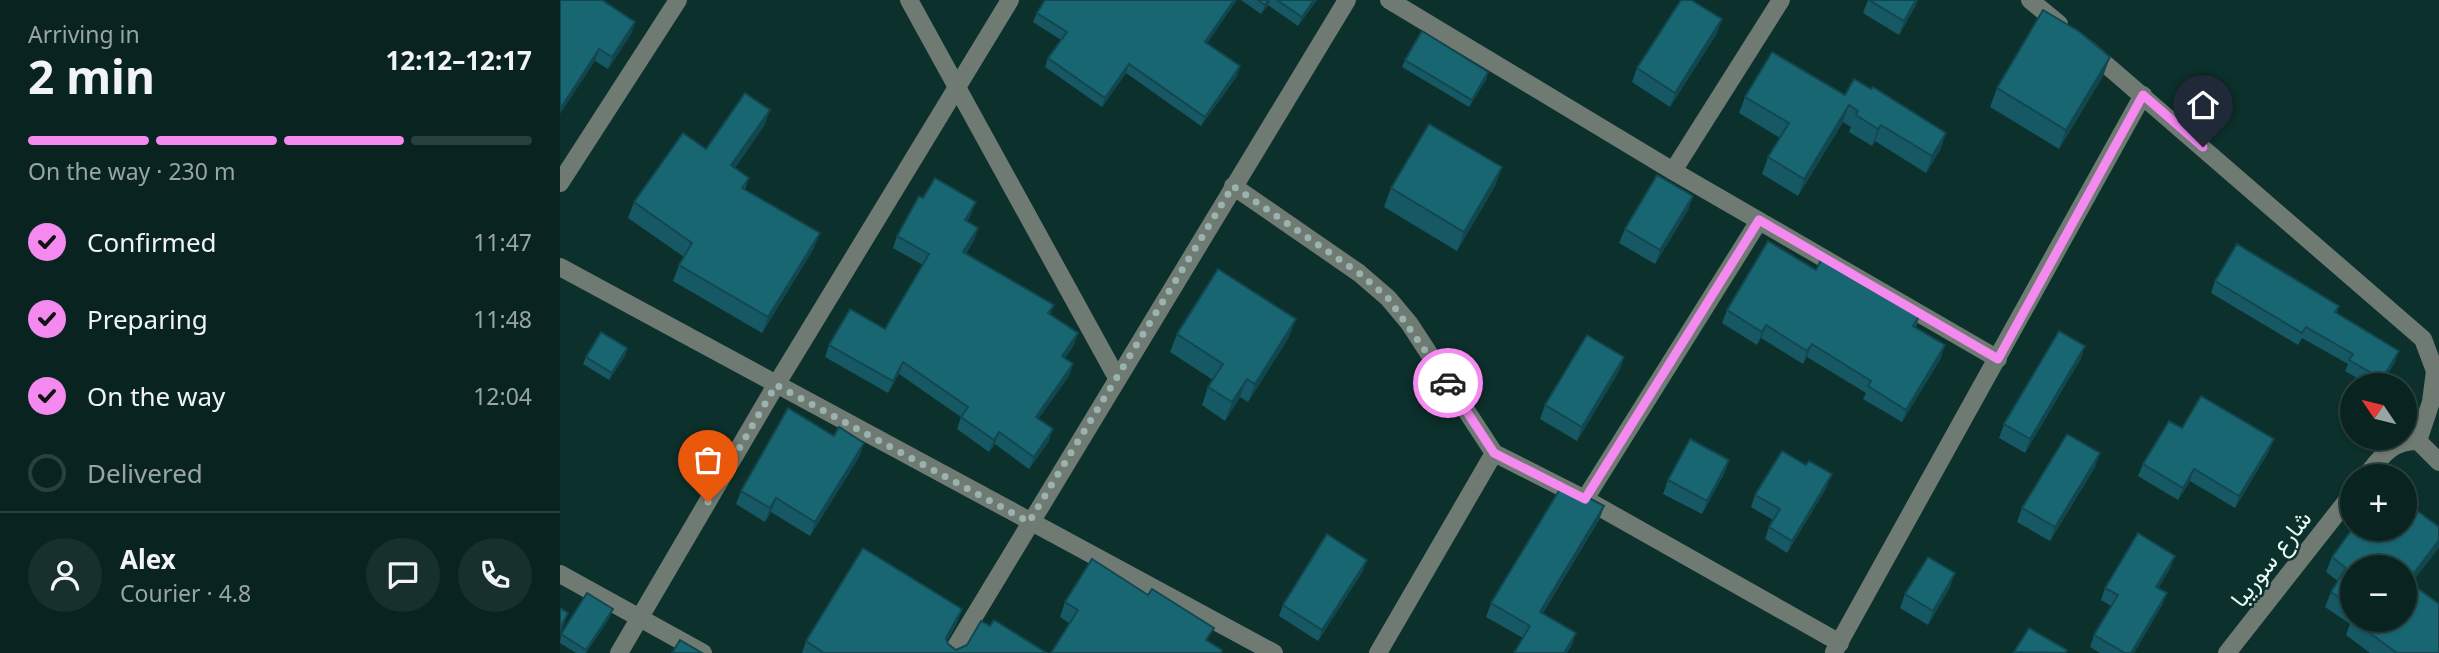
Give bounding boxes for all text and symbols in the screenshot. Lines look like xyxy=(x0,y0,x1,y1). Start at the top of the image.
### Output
text: Arriving in xyxy=(28,18,140,50)
text: 12:12–12:17 xyxy=(385,42,532,78)
text: 2 min xyxy=(28,45,155,107)
pin xyxy=(2173,75,2233,147)
icon: home xyxy=(2184,86,2222,124)
text: On the way · 230 m xyxy=(28,155,235,187)
icon: check xyxy=(28,223,66,261)
text: Confirmed xyxy=(87,224,217,260)
text: 11:47 xyxy=(473,226,532,258)
icon: check xyxy=(28,300,66,338)
text: Preparing xyxy=(87,301,208,337)
text: 11:48 xyxy=(473,303,532,335)
courier xyxy=(1413,348,1483,418)
icon: car xyxy=(1429,364,1467,402)
north arrow xyxy=(2340,373,2417,450)
map controls xyxy=(2340,373,2417,632)
icon: check xyxy=(28,377,66,415)
text: On the way xyxy=(87,378,225,414)
text: 12:04 xyxy=(473,380,532,412)
pin xyxy=(678,430,738,502)
icon: bag xyxy=(689,441,727,479)
text: Delivered xyxy=(87,455,203,491)
button: + xyxy=(2340,464,2417,541)
street label: شارع سوريبا xyxy=(2222,503,2319,614)
button: person xyxy=(28,538,102,612)
button: chat xyxy=(366,538,440,612)
button: phone xyxy=(458,538,532,612)
text: Alex xyxy=(120,541,176,577)
button: − xyxy=(2340,555,2417,632)
text: Courier · 4.8 xyxy=(120,577,251,609)

